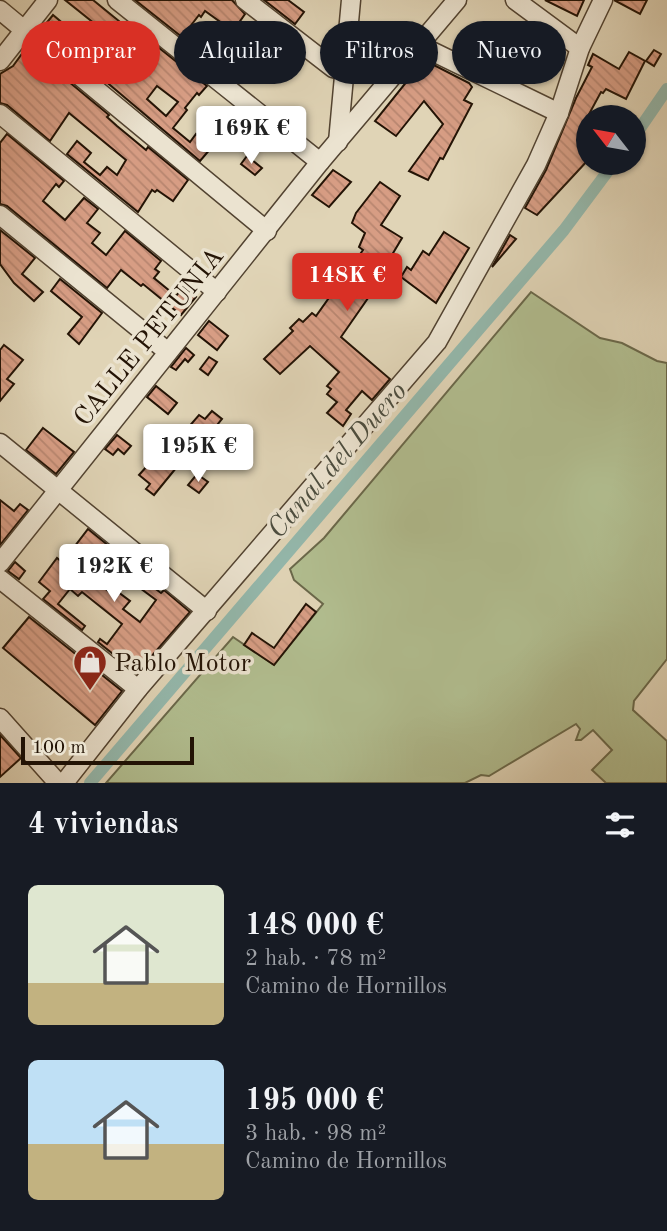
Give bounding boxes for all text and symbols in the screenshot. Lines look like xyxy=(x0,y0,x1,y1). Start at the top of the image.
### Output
chip: Comprar xyxy=(21,21,160,84)
chip: Alquilar xyxy=(174,21,306,84)
chip: Filtros xyxy=(320,21,438,84)
chip: Nuevo xyxy=(452,21,566,84)
north arrow xyxy=(576,105,646,175)
map controls xyxy=(576,105,646,175)
pin: 169K € xyxy=(194,106,308,166)
text: 169K € xyxy=(212,117,290,140)
street label: CALLE PETUNIA xyxy=(70,243,229,431)
pin: 148K € xyxy=(290,254,404,313)
text: 148K € xyxy=(308,264,386,287)
water label: Canal del Duero xyxy=(263,378,413,544)
pin: 195K € xyxy=(141,424,255,484)
text: 195K € xyxy=(159,435,237,458)
pin: 192K € xyxy=(57,544,171,604)
text: 192K € xyxy=(75,555,153,578)
shop icon: Pablo Motor xyxy=(71,643,109,692)
place label: Pablo Motor xyxy=(114,651,252,677)
scale bar xyxy=(21,734,194,766)
text: 100 m xyxy=(32,739,85,758)
icon: filters xyxy=(601,806,639,844)
text: 4 viviendas xyxy=(28,810,178,840)
text: 148 000 € xyxy=(245,911,384,941)
icon: home xyxy=(84,913,168,997)
text: 2 hab. · 78 m² xyxy=(245,947,386,970)
text: Camino de Hornillos xyxy=(245,975,447,998)
text: 195 000 € xyxy=(245,1086,384,1116)
icon: home xyxy=(84,1088,168,1172)
text: 3 hab. · 98 m² xyxy=(245,1122,386,1145)
text: Camino de Hornillos xyxy=(245,1150,447,1173)

